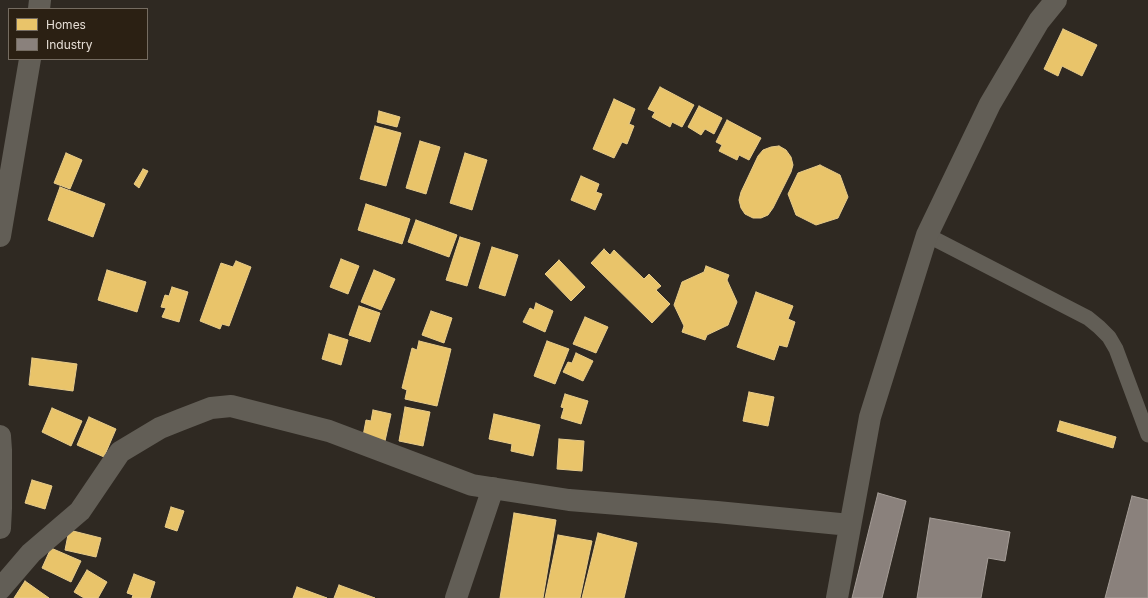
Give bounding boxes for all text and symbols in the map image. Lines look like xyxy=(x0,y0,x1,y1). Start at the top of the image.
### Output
legend xyxy=(8,8,148,60)
text: Homes xyxy=(46,17,86,32)
text: Industry xyxy=(46,37,92,52)

